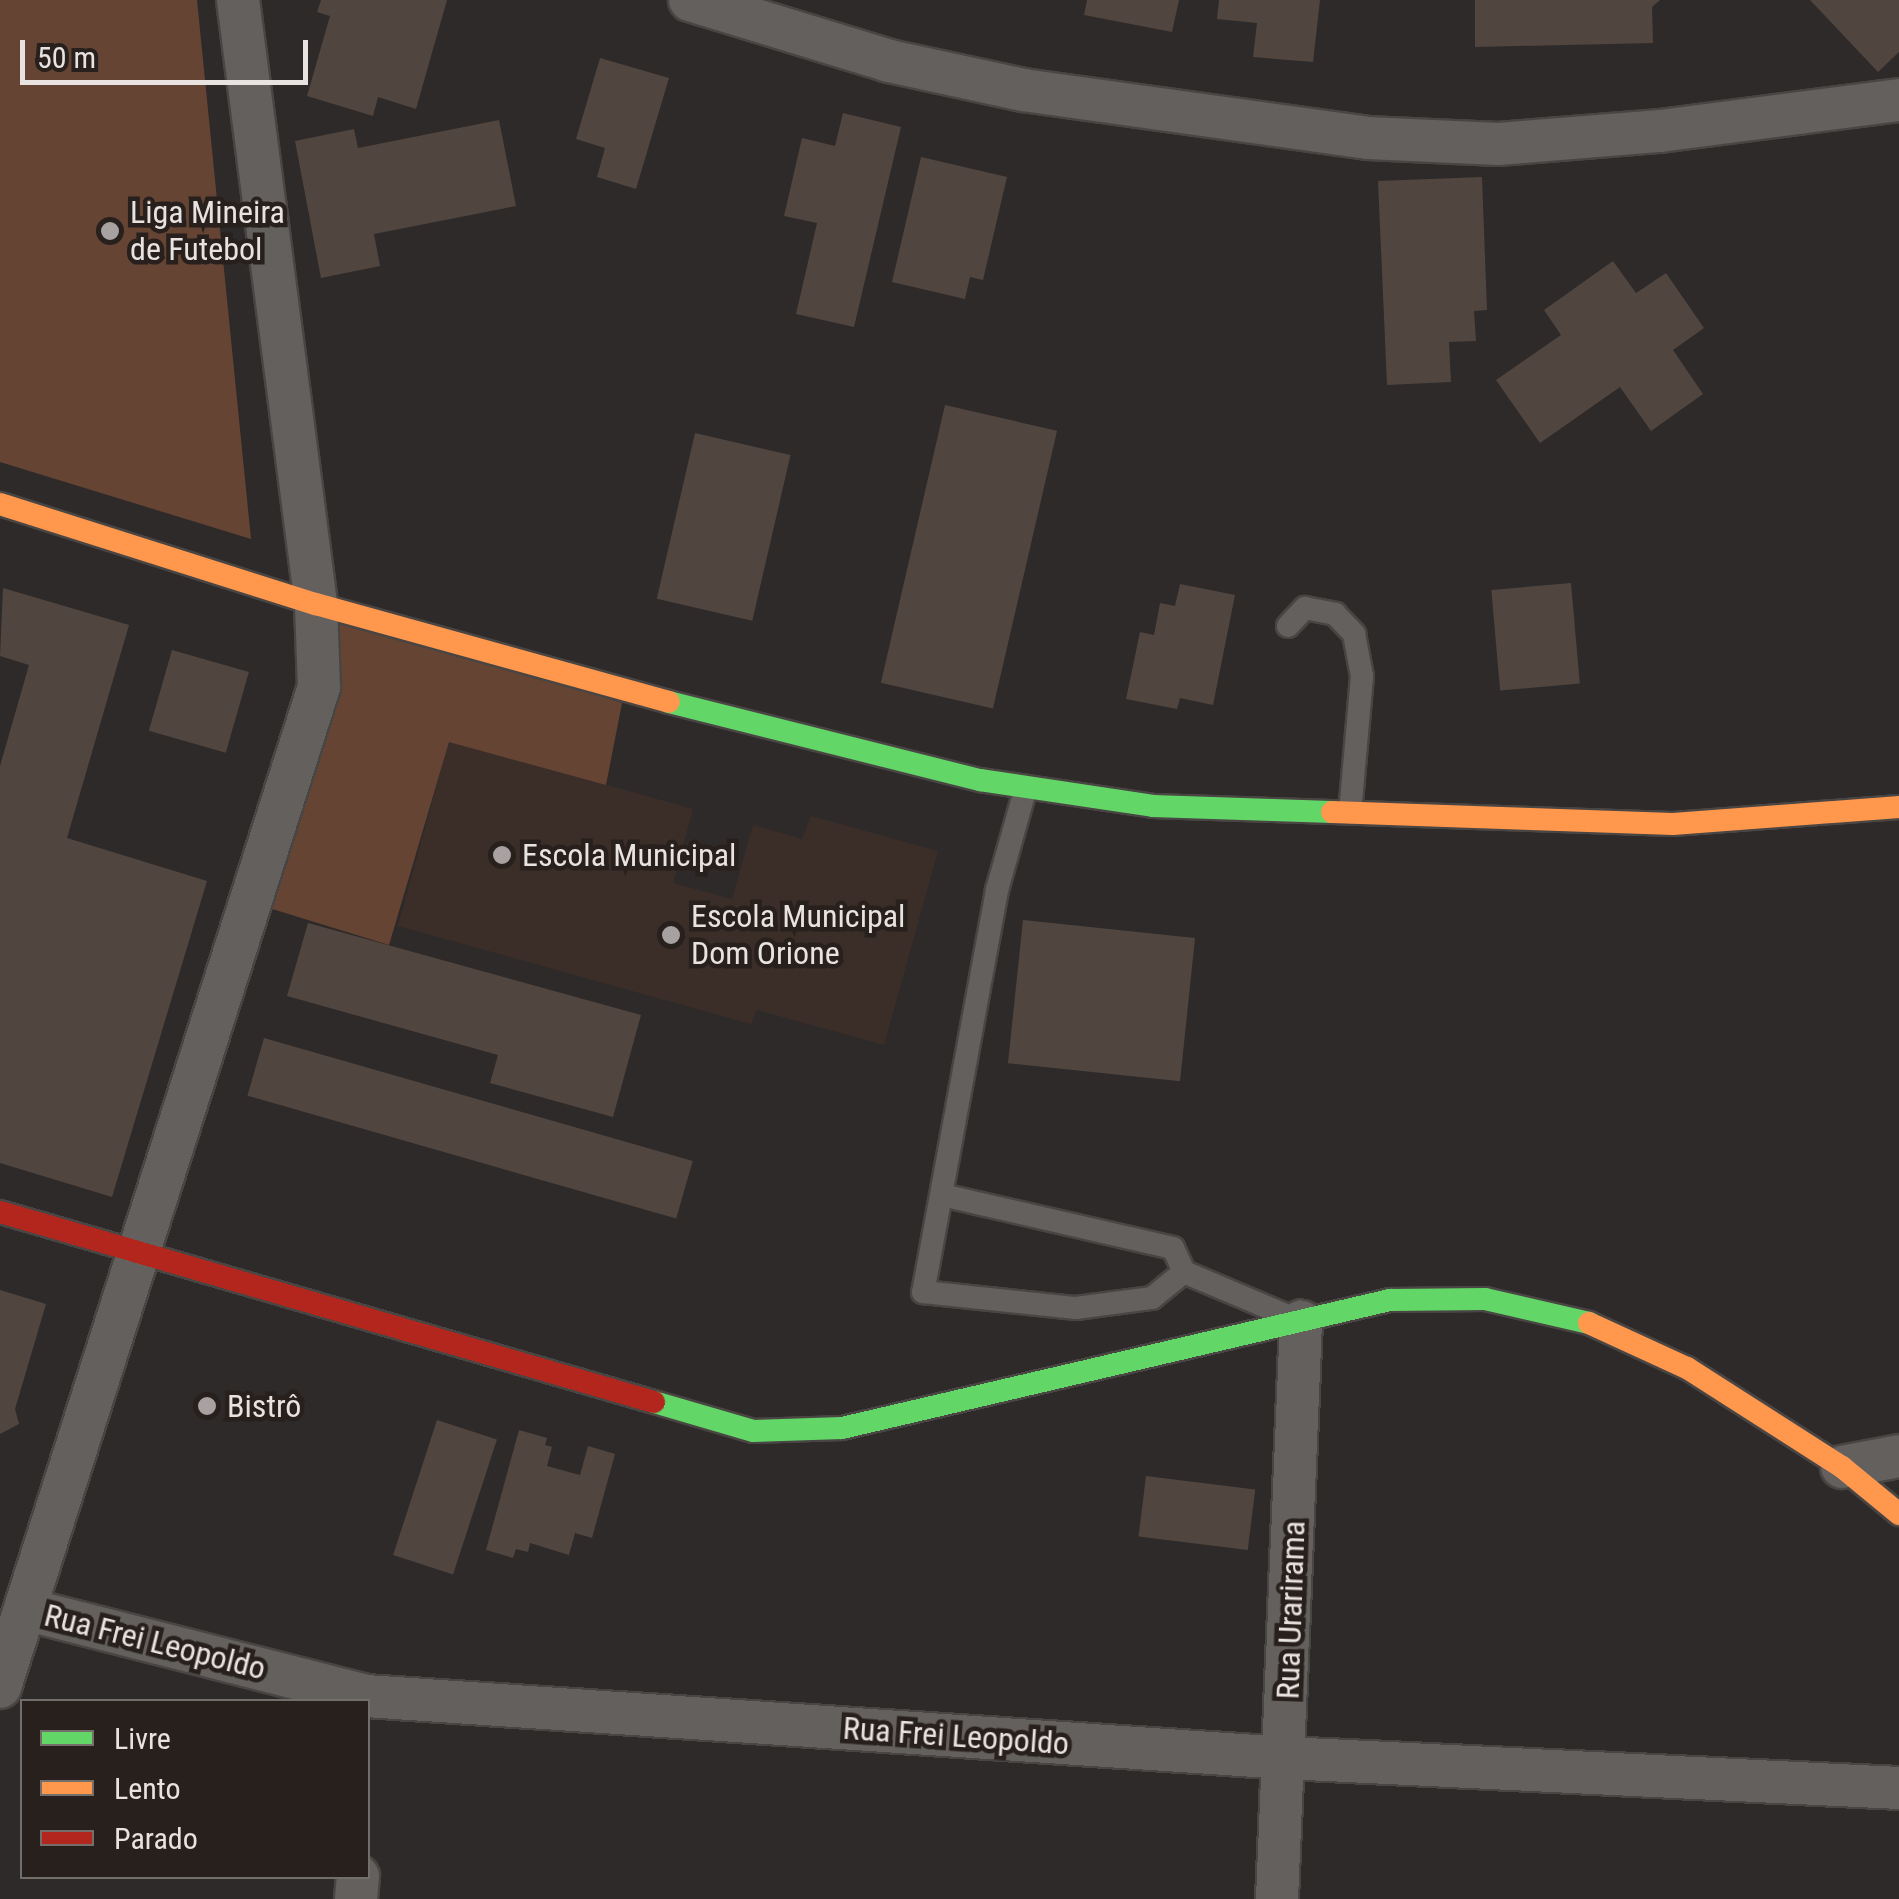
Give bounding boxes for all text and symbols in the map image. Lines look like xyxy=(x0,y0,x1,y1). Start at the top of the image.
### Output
scale bar xyxy=(25,20,312,82)
text: 50 m xyxy=(37,40,96,75)
place label: Liga Mineira de Futebol xyxy=(130,194,285,269)
marker: Liga Mineira de Futebol xyxy=(99,220,121,242)
place label: Escola Municipal xyxy=(522,836,736,874)
marker: Escola Municipal xyxy=(491,844,513,866)
place label: Escola Municipal Dom Orione xyxy=(691,898,905,973)
marker: Escola Municipal Dom Orione xyxy=(660,924,682,946)
place label: Bistrô xyxy=(227,1387,301,1425)
marker: Bistrô xyxy=(196,1395,218,1417)
street label: Rua Urarirama xyxy=(1269,1520,1313,1700)
street label: Rua Frei Leopoldo xyxy=(40,1596,270,1688)
legend xyxy=(20,1699,370,1879)
street label: Rua Frei Leopoldo xyxy=(842,1709,1070,1763)
text: Livre xyxy=(114,1721,171,1756)
text: Lento xyxy=(114,1771,181,1806)
text: Parado xyxy=(114,1821,198,1856)

